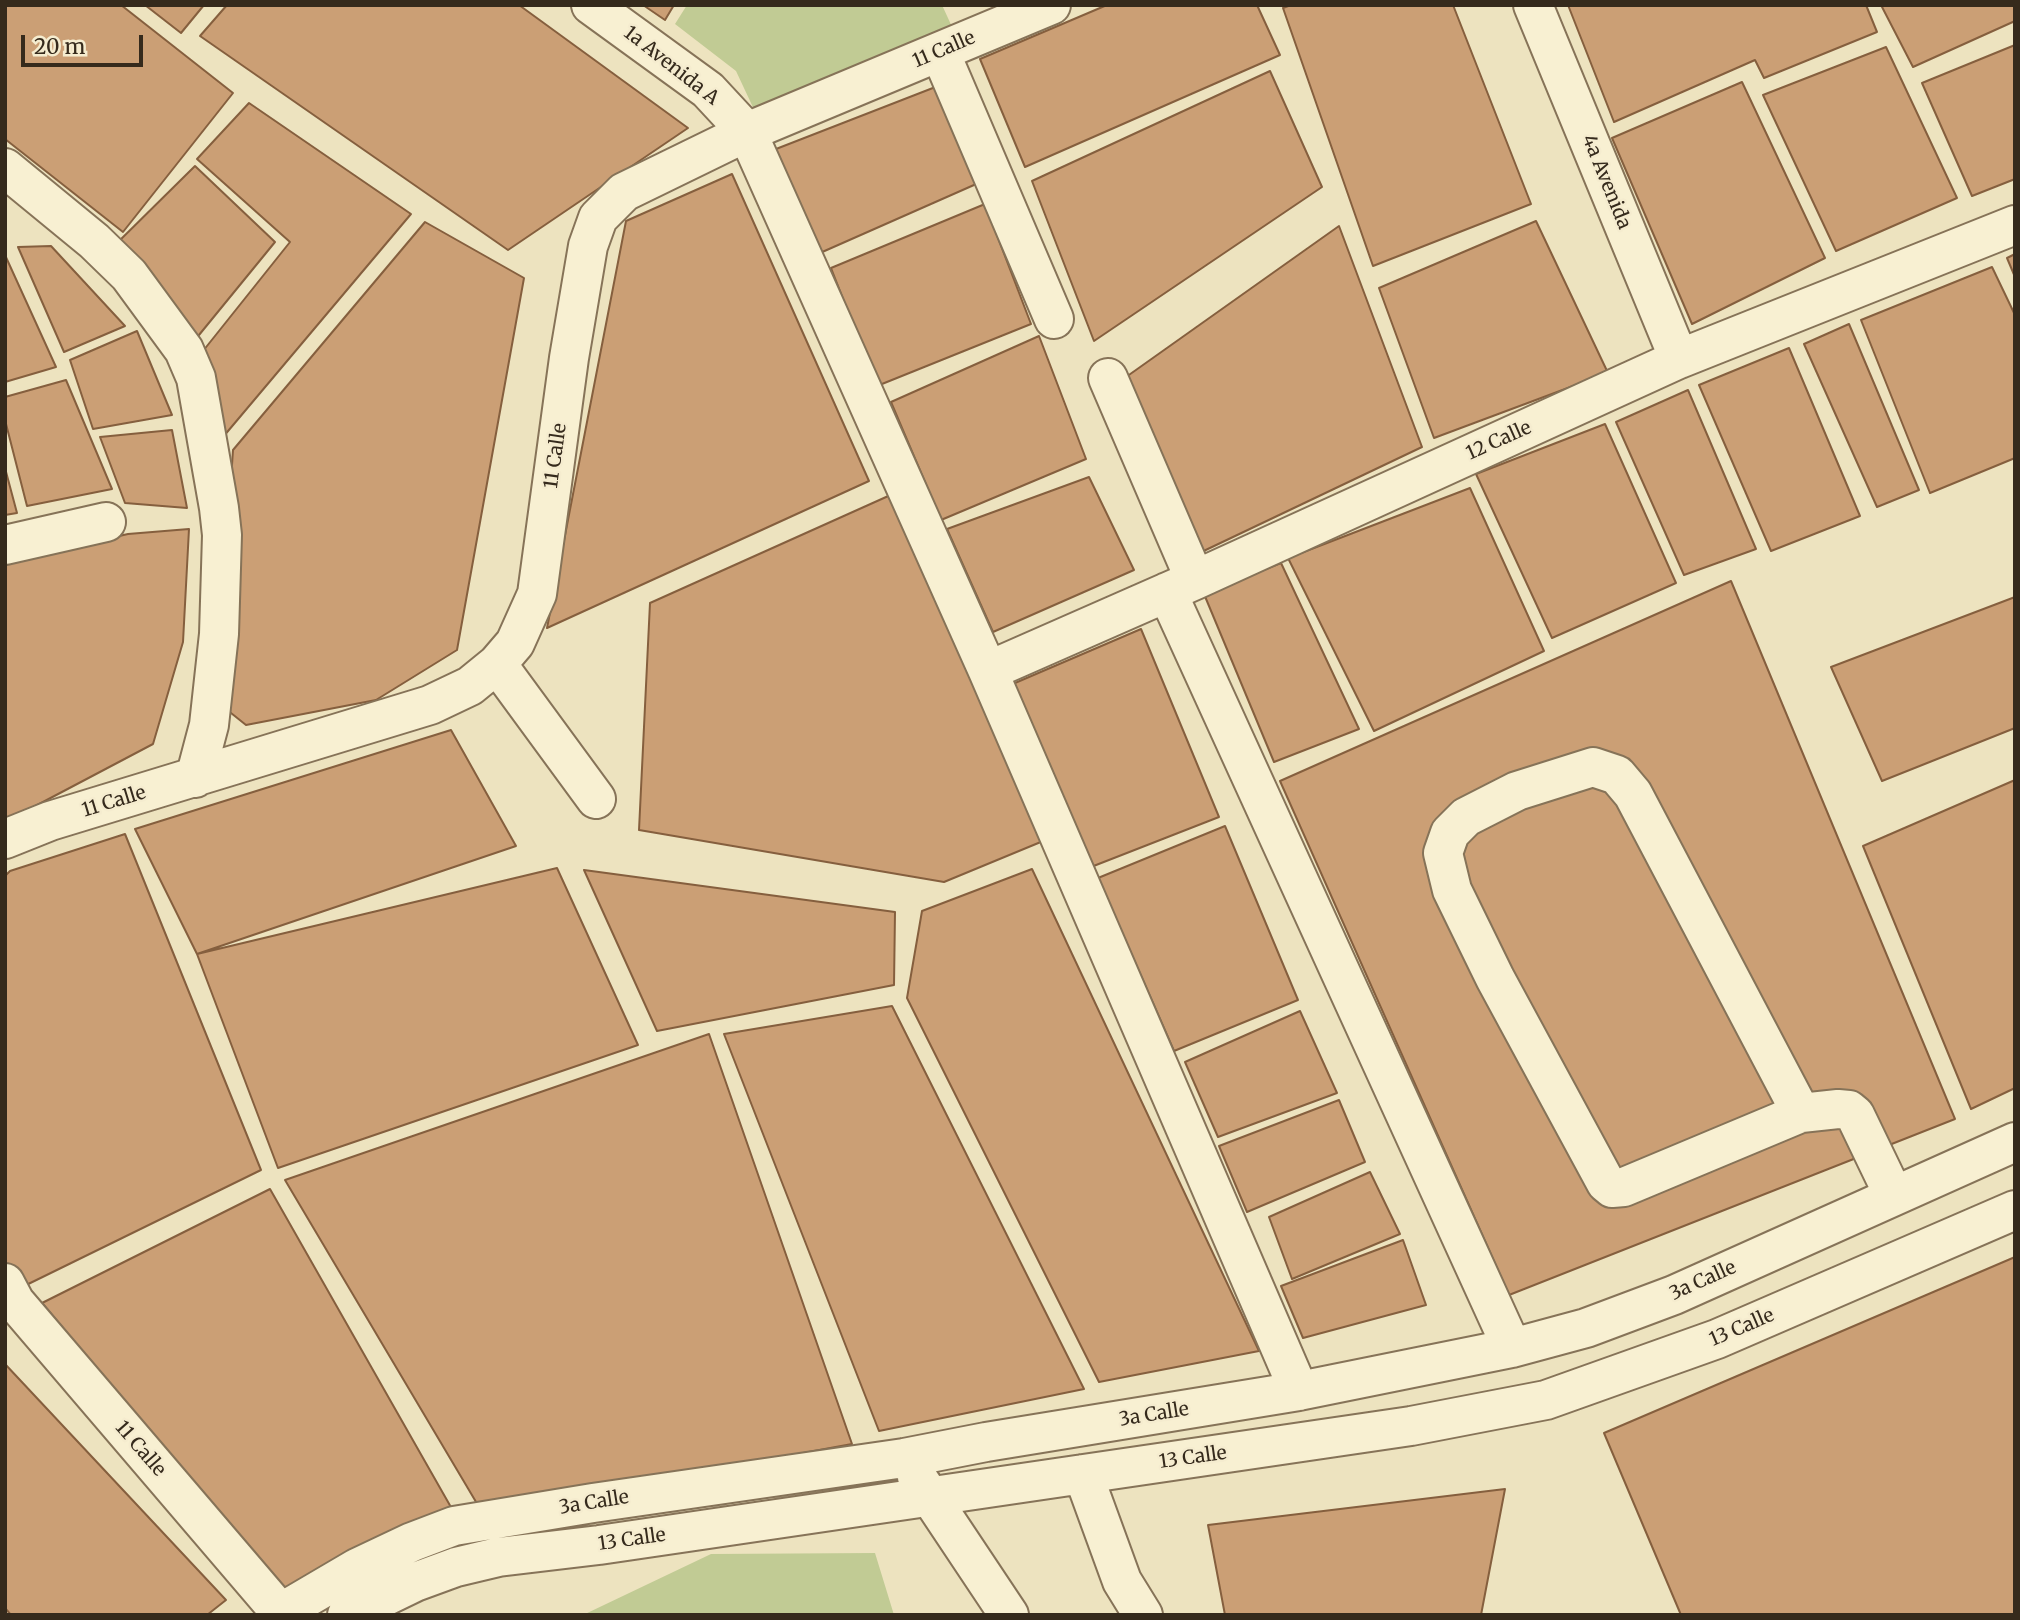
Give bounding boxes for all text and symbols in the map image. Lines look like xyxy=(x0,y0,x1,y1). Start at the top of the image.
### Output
scale bar xyxy=(24,21,147,65)
street label: 1a Avenida A xyxy=(619,22,723,110)
street label: 11 Calle xyxy=(909,27,979,73)
text: 20 m xyxy=(34,33,85,60)
street label: 4a Avenida xyxy=(1577,131,1635,233)
street label: 12 Calle xyxy=(1463,417,1535,465)
street label: 11 Calle xyxy=(540,422,572,490)
street label: 11 Calle xyxy=(79,782,149,822)
street label: 3a Calle xyxy=(1666,1256,1740,1306)
street label: 13 Calle xyxy=(1706,1304,1778,1352)
street label: 3a Calle xyxy=(1118,1398,1190,1432)
street label: 11 Calle xyxy=(110,1417,170,1481)
street label: 13 Calle xyxy=(1158,1442,1228,1474)
street label: 3a Calle xyxy=(558,1486,630,1520)
street label: 13 Calle xyxy=(597,1524,667,1556)

